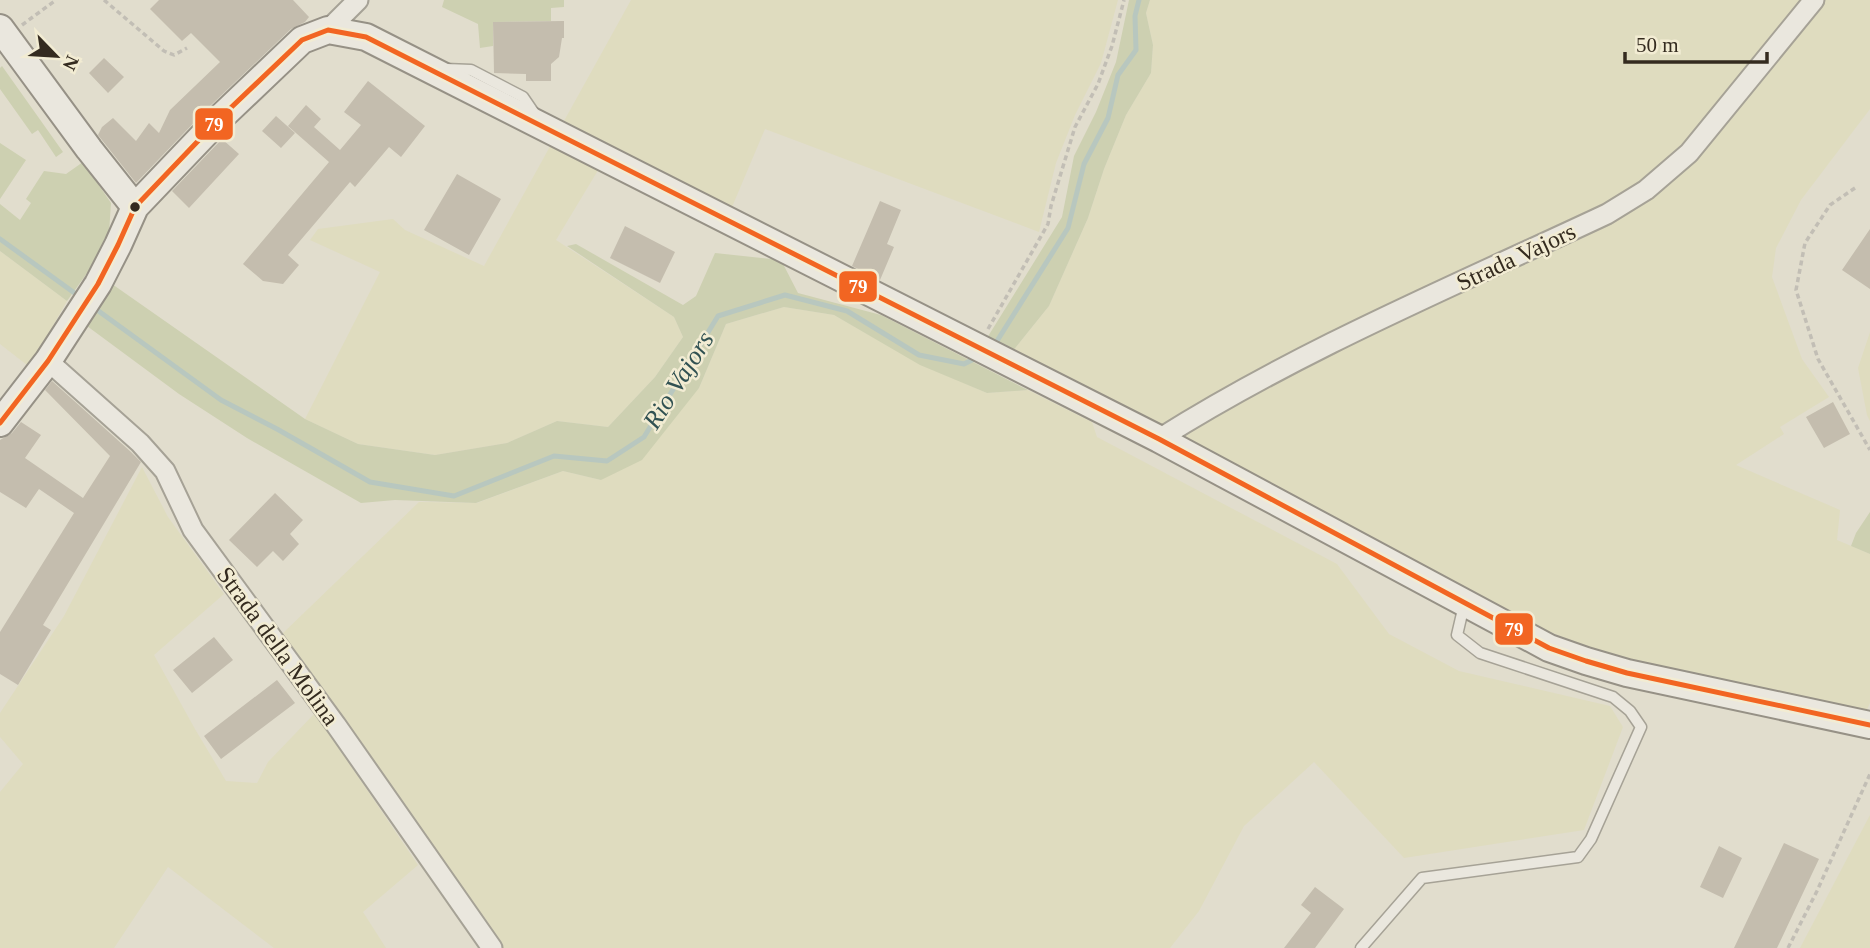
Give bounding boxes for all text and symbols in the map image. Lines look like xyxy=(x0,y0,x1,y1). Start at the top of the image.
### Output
north arrow xyxy=(21,21,91,91)
scale bar xyxy=(1625,21,1767,65)
text: 50 m xyxy=(1636,33,1679,57)
text: N xyxy=(58,52,83,74)
line badge: 79 xyxy=(194,107,234,141)
text: 79 xyxy=(205,114,224,135)
unlabelled marker xyxy=(128,200,142,214)
street label: Strada Vajors xyxy=(1452,218,1580,296)
line badge: 79 xyxy=(838,270,878,303)
text: 79 xyxy=(849,276,868,297)
water label: Rio Vajors xyxy=(637,326,720,435)
street label: Strada della Molina xyxy=(212,562,344,730)
line badge: 79 xyxy=(1494,612,1534,646)
text: 79 xyxy=(1505,619,1524,640)

